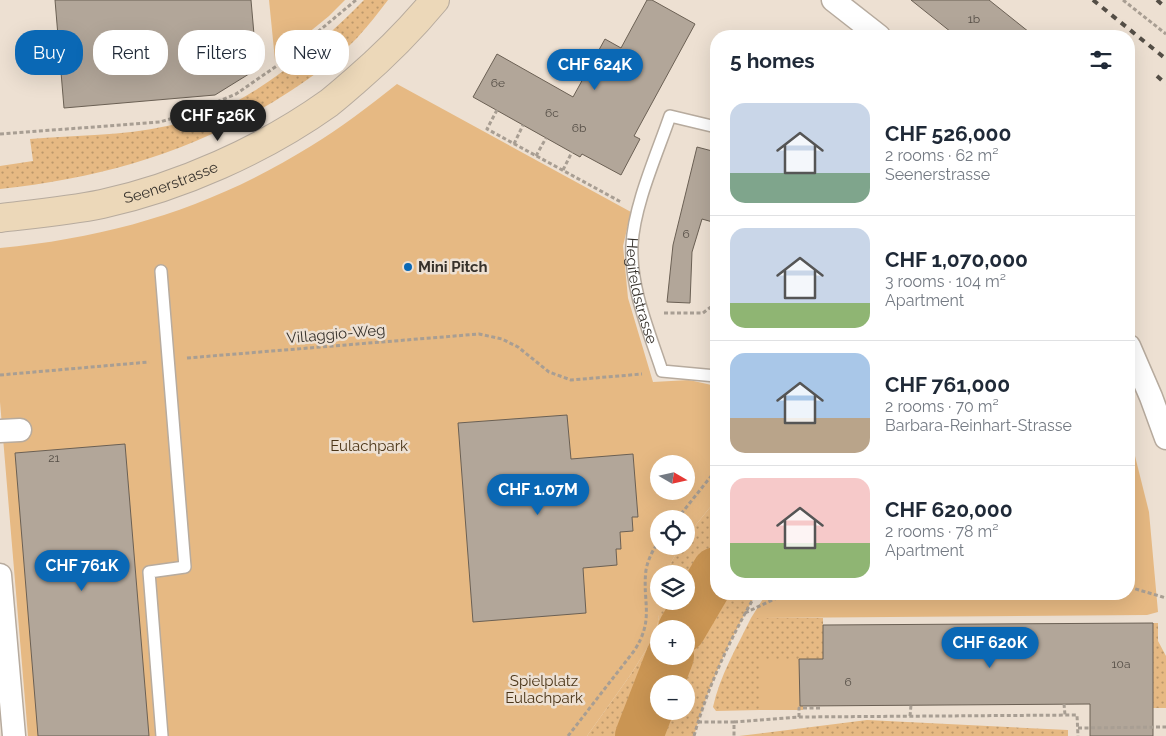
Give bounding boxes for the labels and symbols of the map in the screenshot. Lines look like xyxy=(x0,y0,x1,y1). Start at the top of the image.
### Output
house number: 1b xyxy=(968,12,980,26)
pin: CHF 624K xyxy=(543,48,647,91)
house number: 6e xyxy=(491,76,505,90)
pin: CHF 526K xyxy=(166,100,270,142)
house number: 6c xyxy=(545,106,559,120)
house number: 6b xyxy=(572,121,586,135)
street label: Seenerstrasse xyxy=(122,158,221,207)
house number: 6 xyxy=(682,227,690,241)
street label: Hegifeldstrasse xyxy=(623,237,661,346)
place label: Mini Pitch xyxy=(418,258,488,276)
marker: Mini Pitch xyxy=(402,261,414,273)
street label: Villaggio-Weg xyxy=(286,321,386,347)
park label: Eulachpark xyxy=(330,437,408,455)
house number: 21 xyxy=(48,451,60,465)
north arrow xyxy=(650,455,695,500)
pin: CHF 1.07M xyxy=(481,474,595,516)
pin: CHF 761K xyxy=(30,550,134,592)
pin: CHF 620K xyxy=(938,626,1042,669)
house number: 10a xyxy=(1111,657,1131,671)
park label: Spielplatz Eulachpark xyxy=(505,672,583,707)
house number: 6 xyxy=(844,675,852,689)

